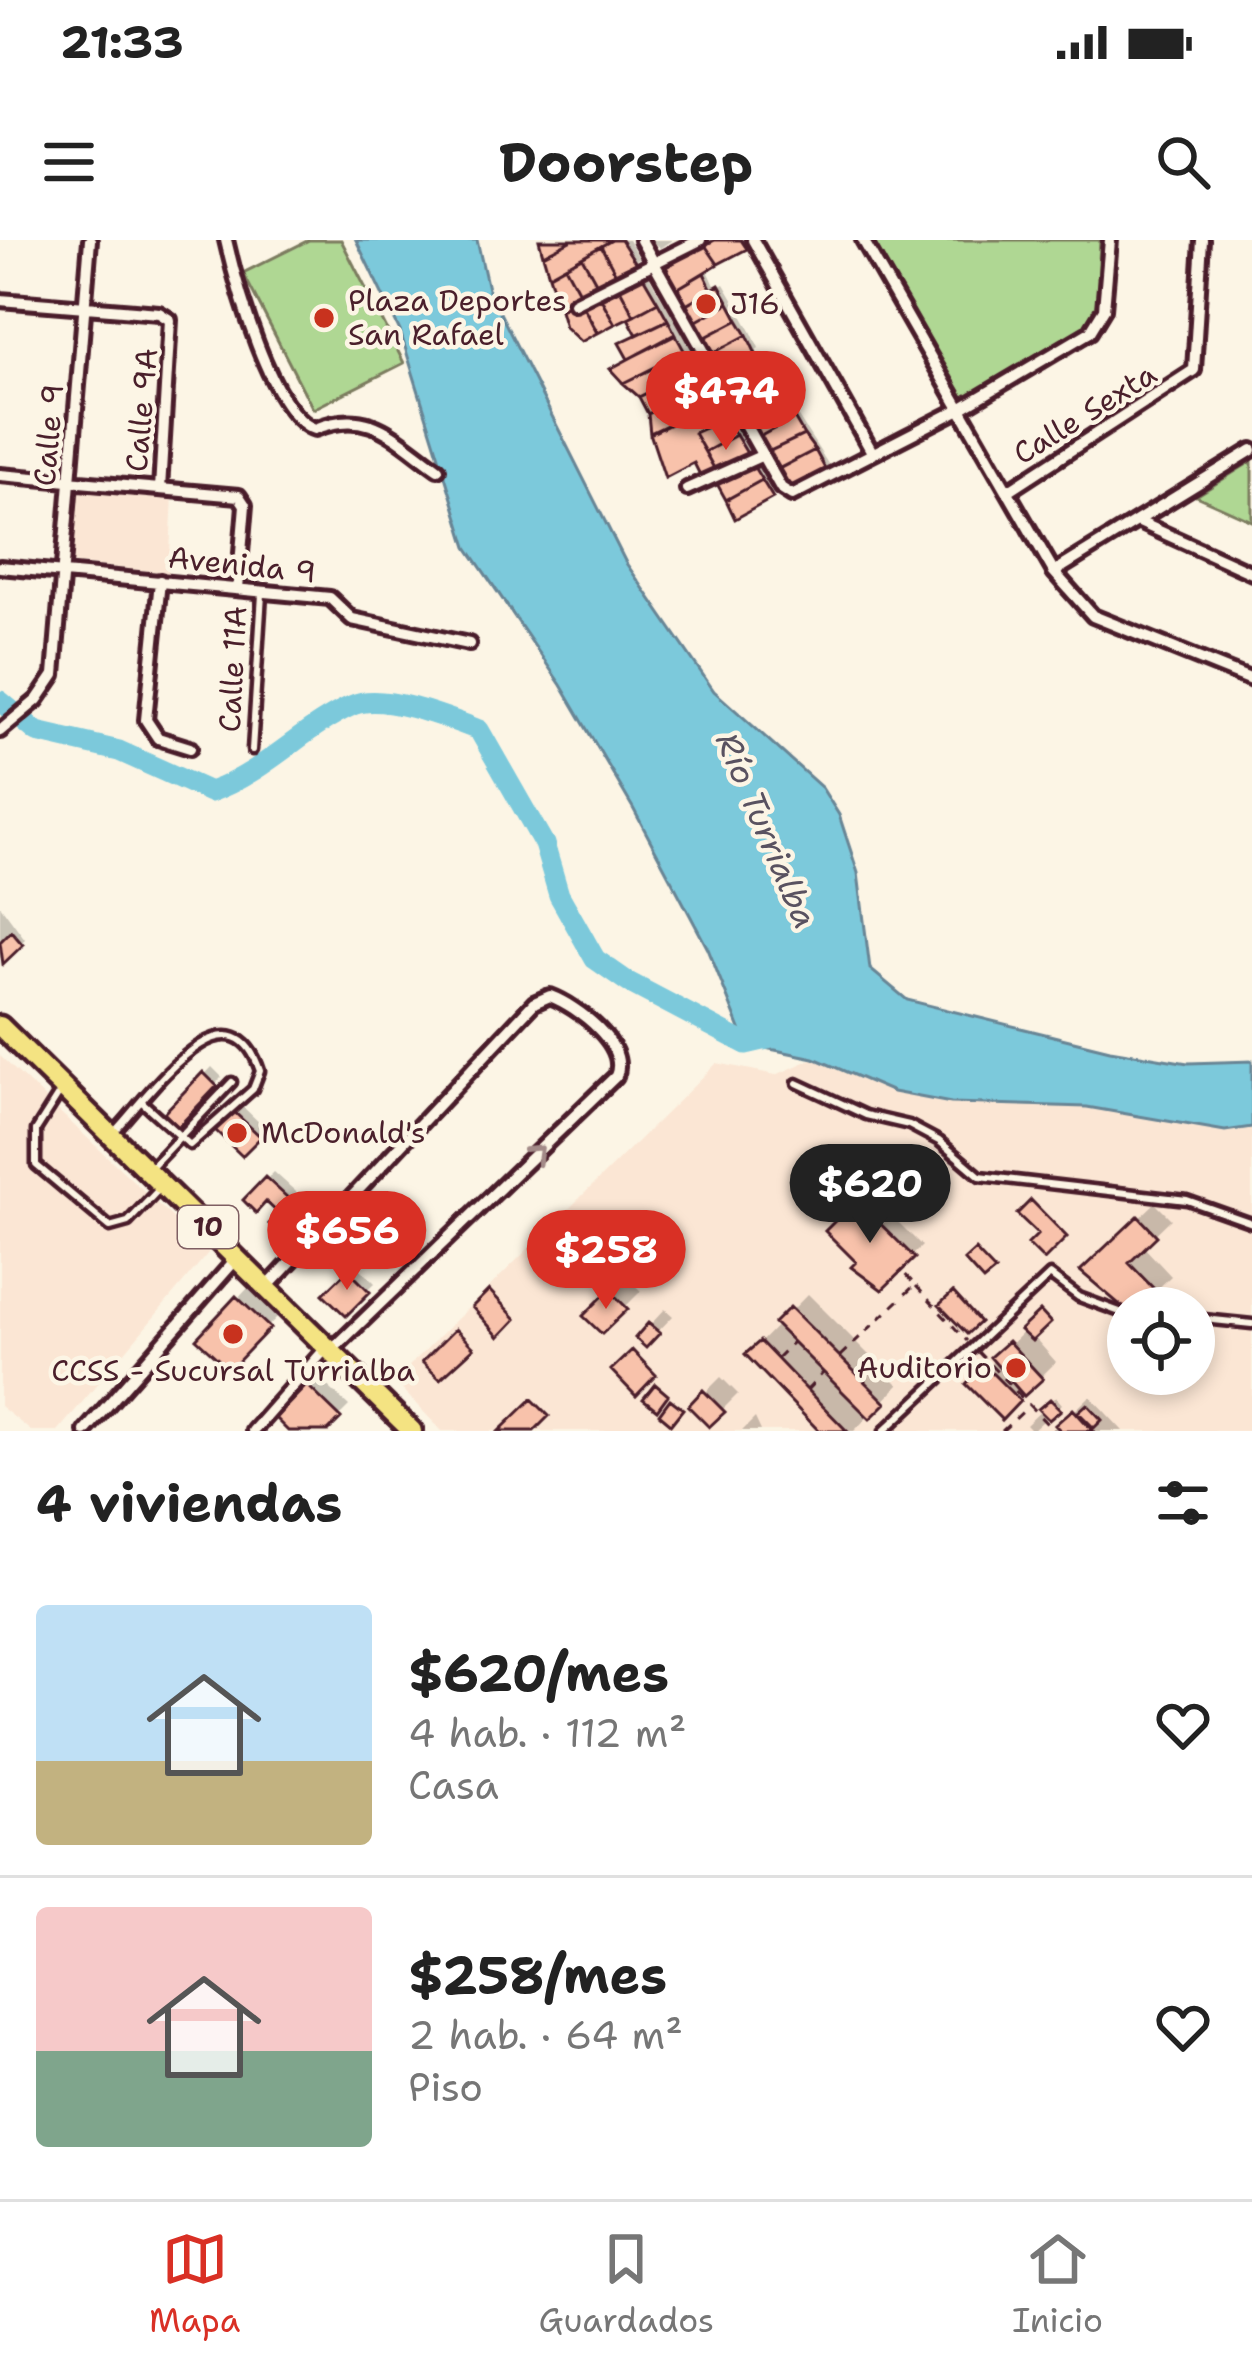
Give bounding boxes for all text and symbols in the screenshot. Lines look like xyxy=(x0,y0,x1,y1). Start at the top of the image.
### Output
text: 21:33 xyxy=(60,12,184,72)
text: Doorstep xyxy=(499,126,753,198)
icon: menu xyxy=(36,129,102,195)
icon: search xyxy=(1150,129,1216,195)
place label: Plaza Deportes San Rafael xyxy=(348,280,567,355)
place label: J16 xyxy=(730,283,780,324)
marker: J16 xyxy=(693,291,719,317)
marker: Plaza Deportes San Rafael xyxy=(311,305,337,331)
street label: Calle 9A xyxy=(116,346,167,474)
pin: $474 xyxy=(655,351,797,453)
street label: Calle Sexta xyxy=(1005,353,1164,474)
text: $474 xyxy=(673,364,779,416)
street label: Calle 9 xyxy=(24,382,73,488)
street label: Avenida 9 xyxy=(166,536,318,593)
street label: Calle 11A xyxy=(209,605,256,733)
water label: Río Turrialba xyxy=(705,726,828,935)
place label: McDonald's xyxy=(261,1112,426,1153)
marker: McDonald's xyxy=(224,1120,250,1146)
pin: $620 xyxy=(799,1144,941,1246)
one-way arrow xyxy=(522,1145,544,1167)
text: $620 xyxy=(817,1157,923,1209)
pin: $656 xyxy=(276,1191,418,1293)
text: $656 xyxy=(294,1204,400,1256)
road number: 10 xyxy=(178,1206,238,1248)
pin: $258 xyxy=(535,1210,677,1312)
text: $258 xyxy=(554,1223,658,1275)
map controls xyxy=(1107,1287,1215,1395)
button: locate xyxy=(1107,1287,1215,1395)
marker: CCSS - Sucursal Turrialba xyxy=(220,1321,246,1347)
place label: Auditorio xyxy=(857,1347,992,1388)
place label: CCSS - Sucursal Turrialba xyxy=(51,1350,415,1391)
marker: Auditorio xyxy=(1003,1355,1029,1381)
text: 4 viviendas xyxy=(36,1469,342,1537)
icon: filters xyxy=(1150,1470,1216,1536)
text: $620/mes xyxy=(408,1639,669,1707)
icon: home xyxy=(132,1653,276,1797)
icon: heart xyxy=(1150,1692,1216,1758)
text: 4 hab. · 112 m² xyxy=(408,1707,686,1759)
text: Casa xyxy=(408,1759,499,1811)
text: $258/mes xyxy=(408,1941,667,2009)
icon: home xyxy=(132,1955,276,2099)
icon: heart xyxy=(1150,1994,1216,2060)
text: 2 hab. · 64 m² xyxy=(408,2009,683,2061)
text: Piso xyxy=(408,2061,483,2113)
tab: Mapa xyxy=(149,2226,240,2343)
tab: Guardados xyxy=(538,2226,714,2343)
tab: Inicio xyxy=(1012,2226,1103,2343)

